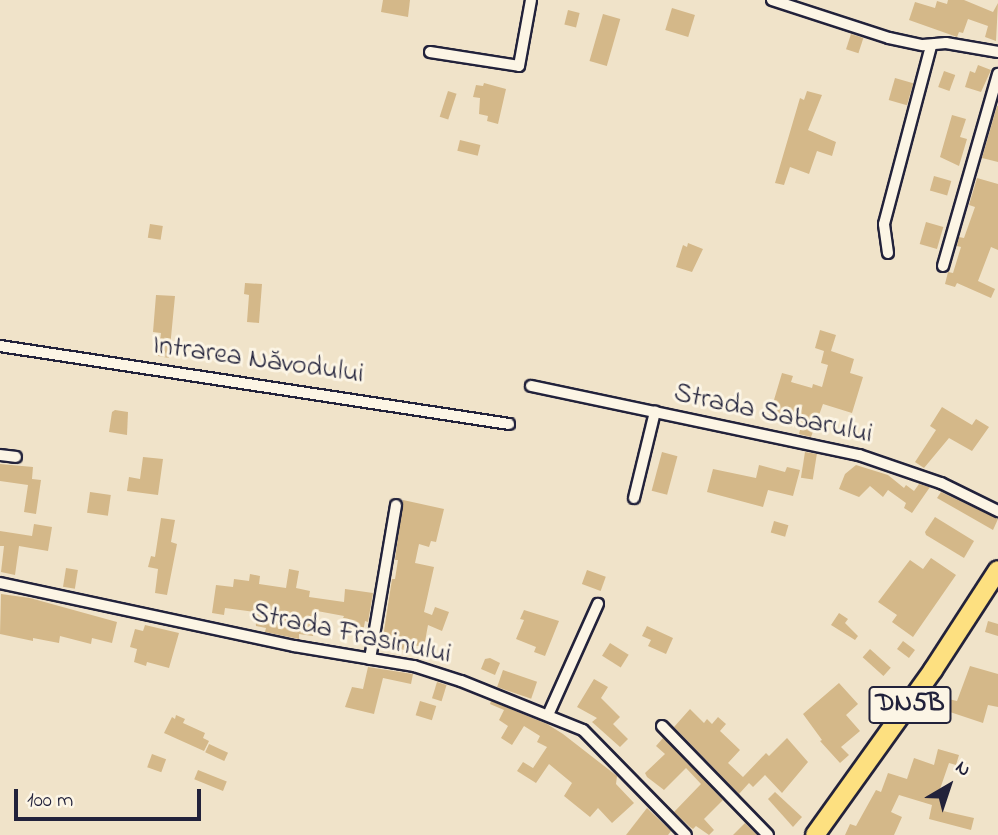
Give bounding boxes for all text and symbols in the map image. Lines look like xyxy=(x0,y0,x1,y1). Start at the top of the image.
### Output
street label: Intrarea Năvodului xyxy=(150,330,366,392)
street label: Strada Sabarului xyxy=(671,378,875,452)
street label: Strada Frasinului xyxy=(248,597,454,673)
road number: DN5B xyxy=(868,682,952,727)
north arrow xyxy=(914,751,984,821)
text: N xyxy=(949,755,976,784)
scale bar xyxy=(18,776,205,820)
text: 100 m xyxy=(27,786,73,816)

